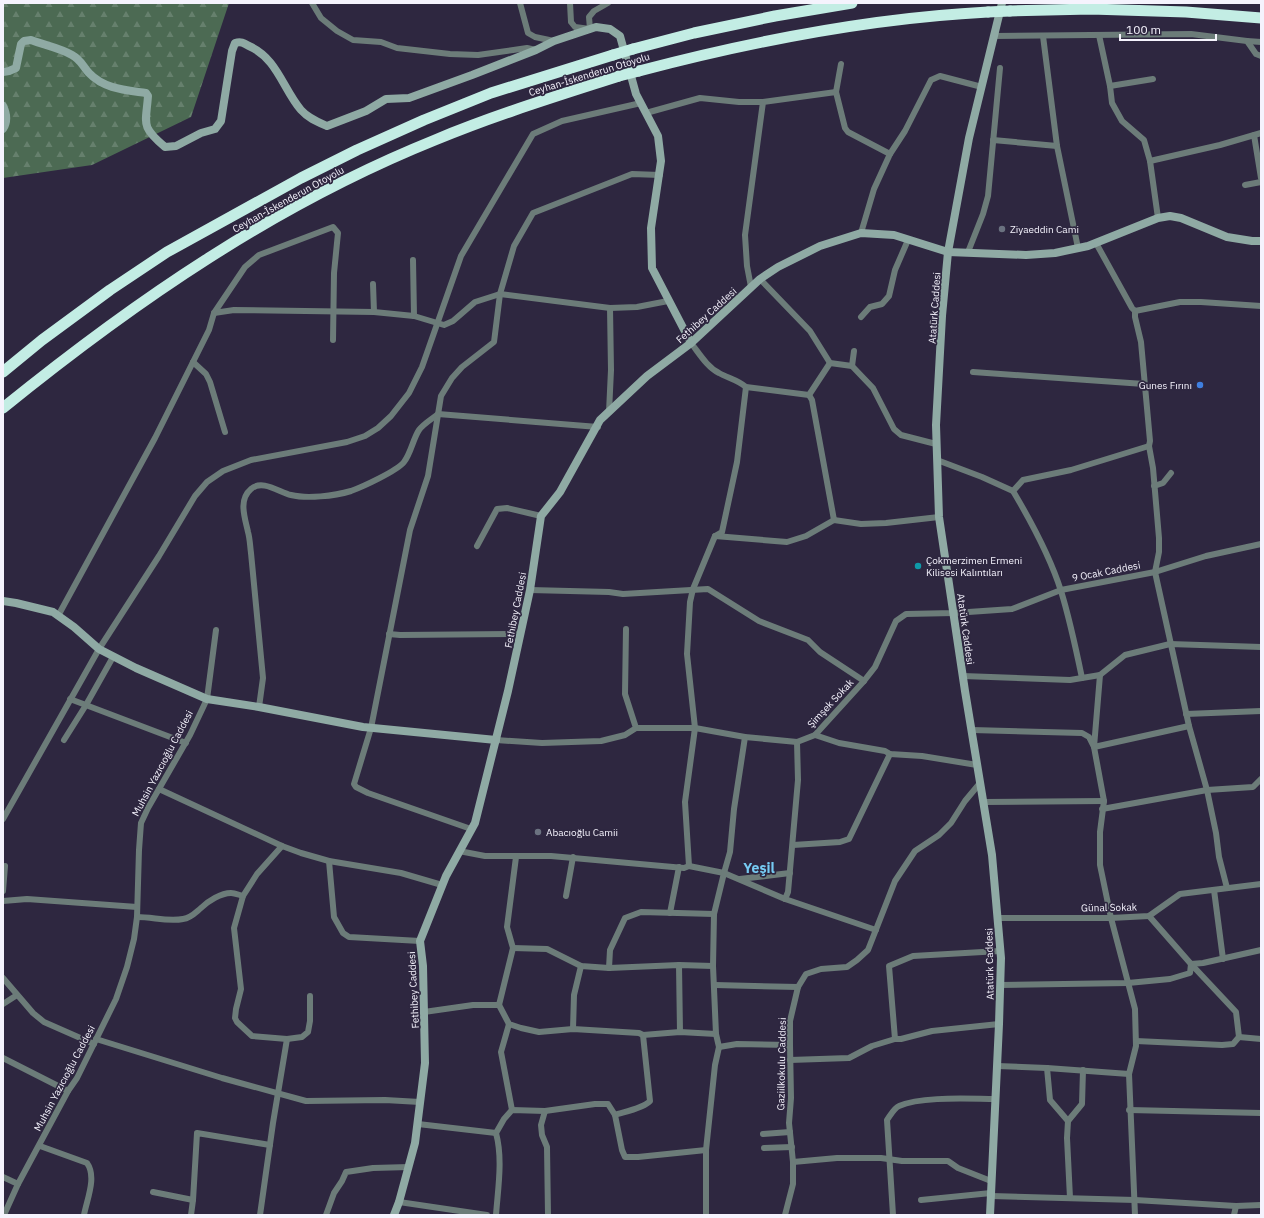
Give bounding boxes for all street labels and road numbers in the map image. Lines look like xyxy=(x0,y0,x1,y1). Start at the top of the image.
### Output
street label: Ceyhan-İskenderun Otoyolu xyxy=(527,50,651,99)
street label: Ceyhan-İskenderun Otoyolu xyxy=(230,163,346,236)
street label: Atatürk Caddesi xyxy=(926,272,943,344)
street label: Fethibey Caddesi xyxy=(673,285,739,346)
street label: 9 Ocak Caddesi xyxy=(1071,558,1141,584)
street label: Fethibey Caddesi xyxy=(502,571,529,649)
street label: Atatürk Caddesi xyxy=(954,593,977,665)
street label: Şimşek Sokak xyxy=(804,676,857,731)
street label: Muhsin Yazıcıoğlu Caddesi xyxy=(129,708,196,818)
street label: Günal Sokak xyxy=(1081,900,1138,914)
street label: Atatürk Caddesi xyxy=(982,928,997,1000)
street label: Fethibey Caddesi xyxy=(405,951,422,1029)
street label: Gaziilkokulu Caddesi xyxy=(774,1017,789,1111)
street label: Muhsin Yazıcıoğlu Caddesi xyxy=(31,1023,98,1133)

